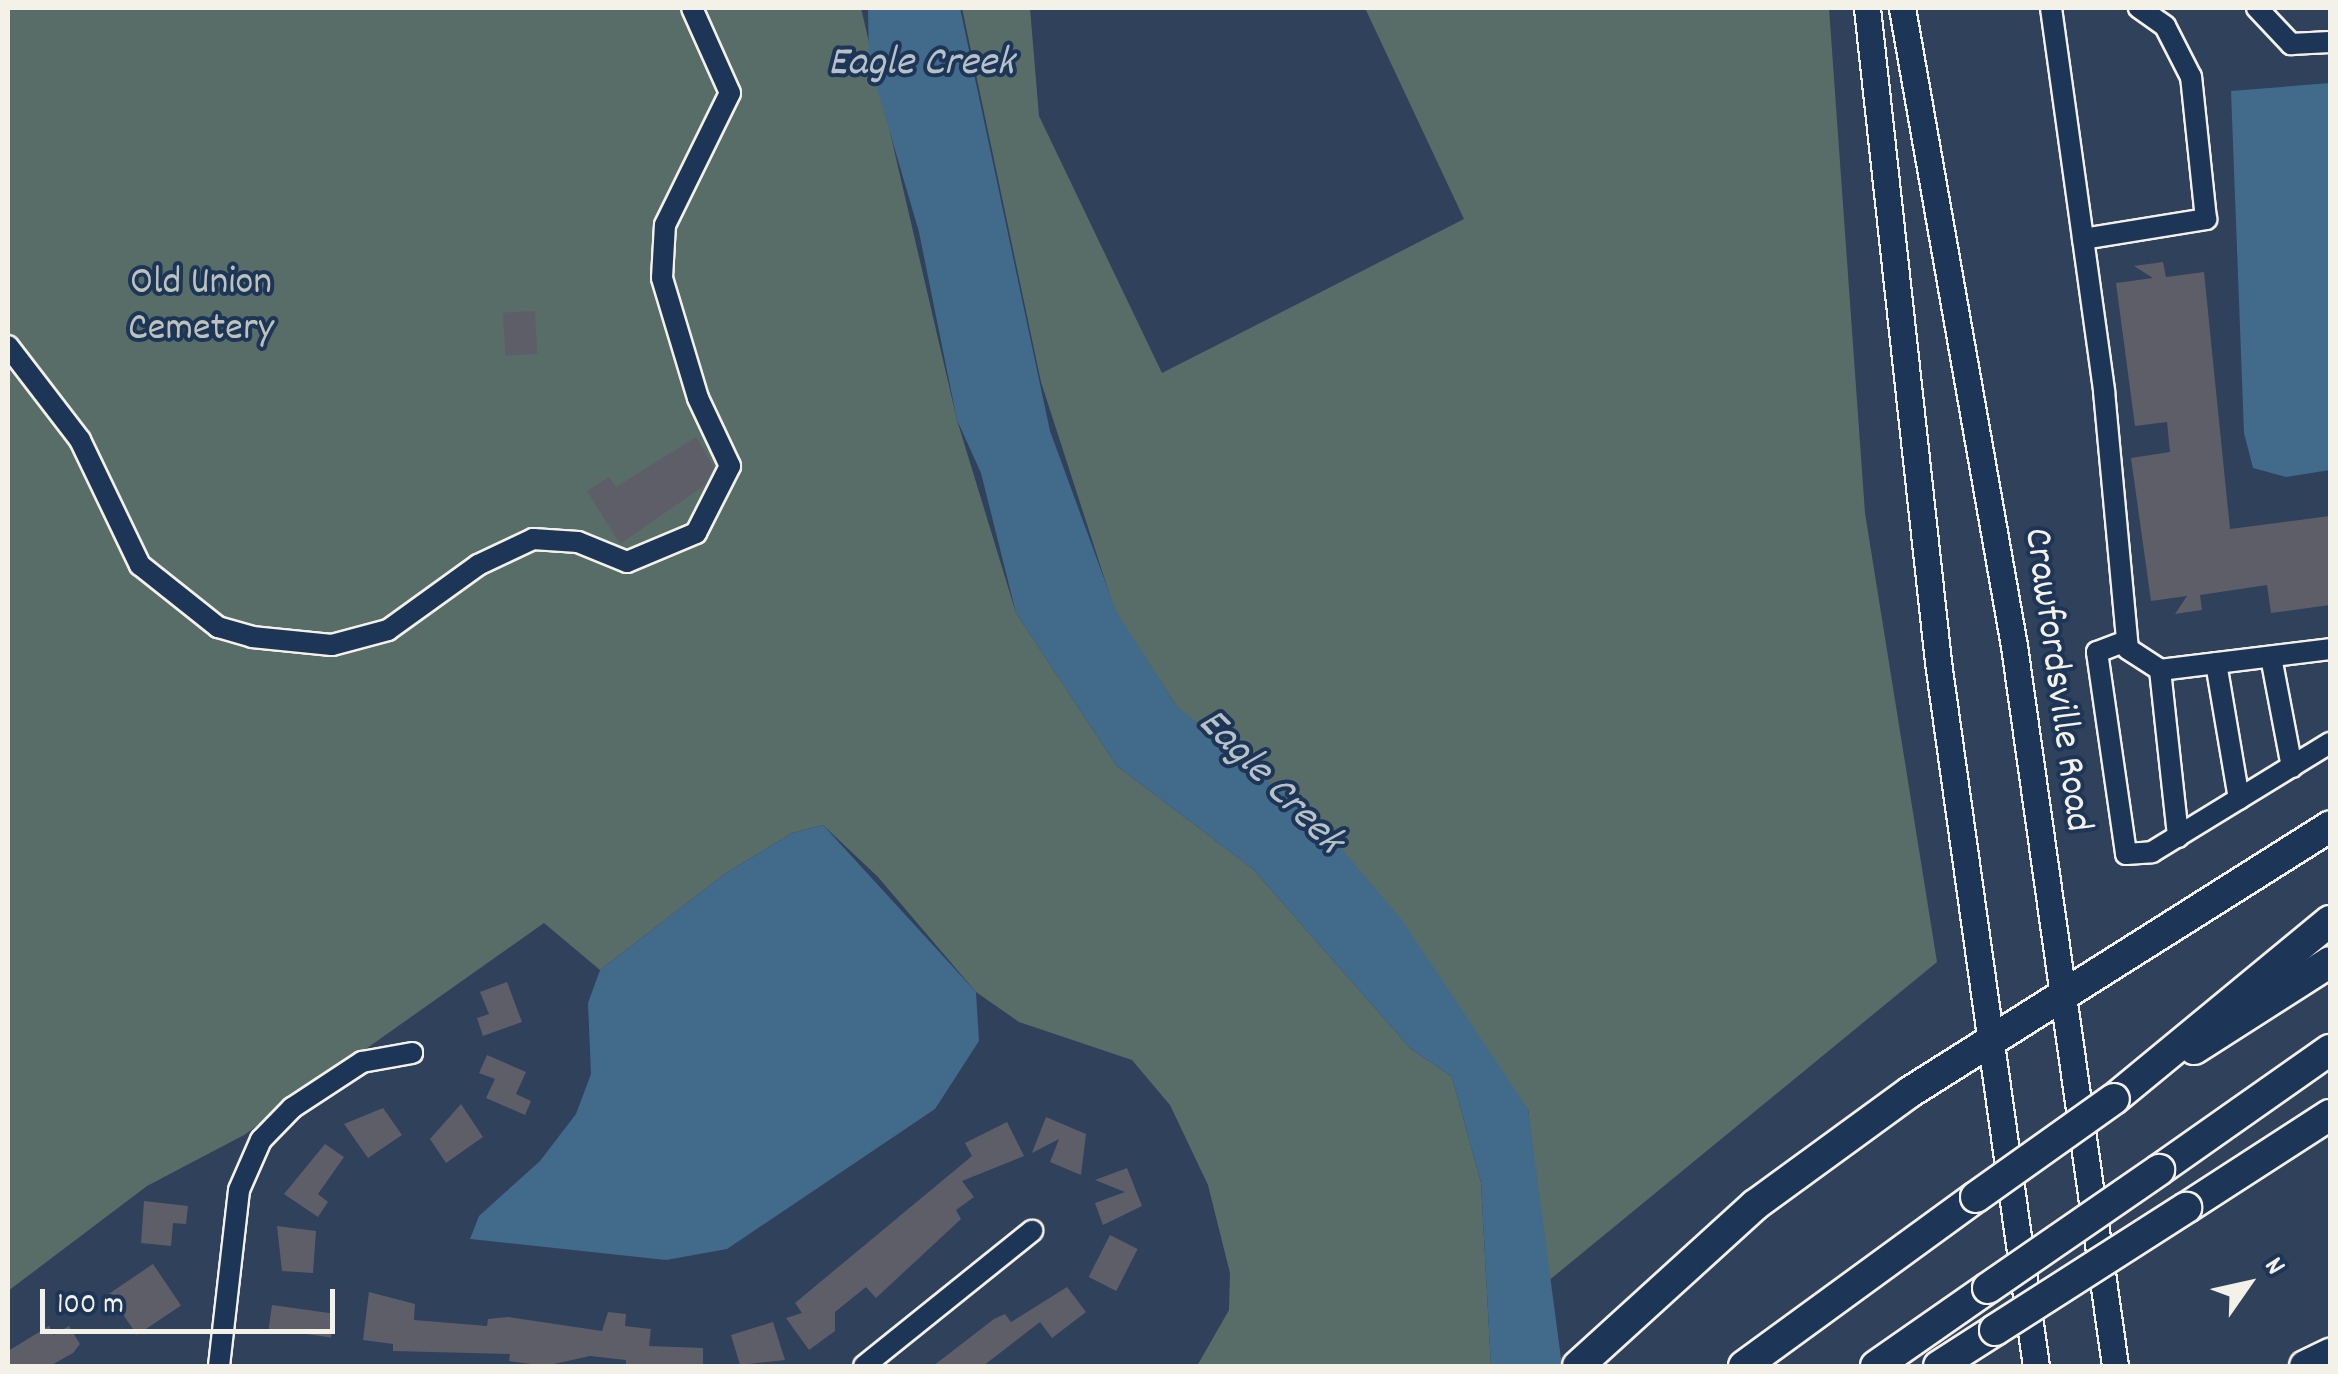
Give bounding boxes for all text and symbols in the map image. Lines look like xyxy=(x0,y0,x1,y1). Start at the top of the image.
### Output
water label: Eagle Creek xyxy=(828,40,1014,90)
park label: Old Union Cemetery xyxy=(128,261,274,355)
street label: Crawfordsville Road xyxy=(2010,525,2100,835)
water label: Eagle Creek xyxy=(1186,700,1352,866)
north arrow xyxy=(2198,1234,2298,1334)
text: N xyxy=(2252,1250,2293,1284)
scale bar xyxy=(45,1269,340,1331)
text: 100 m xyxy=(57,1285,124,1328)

